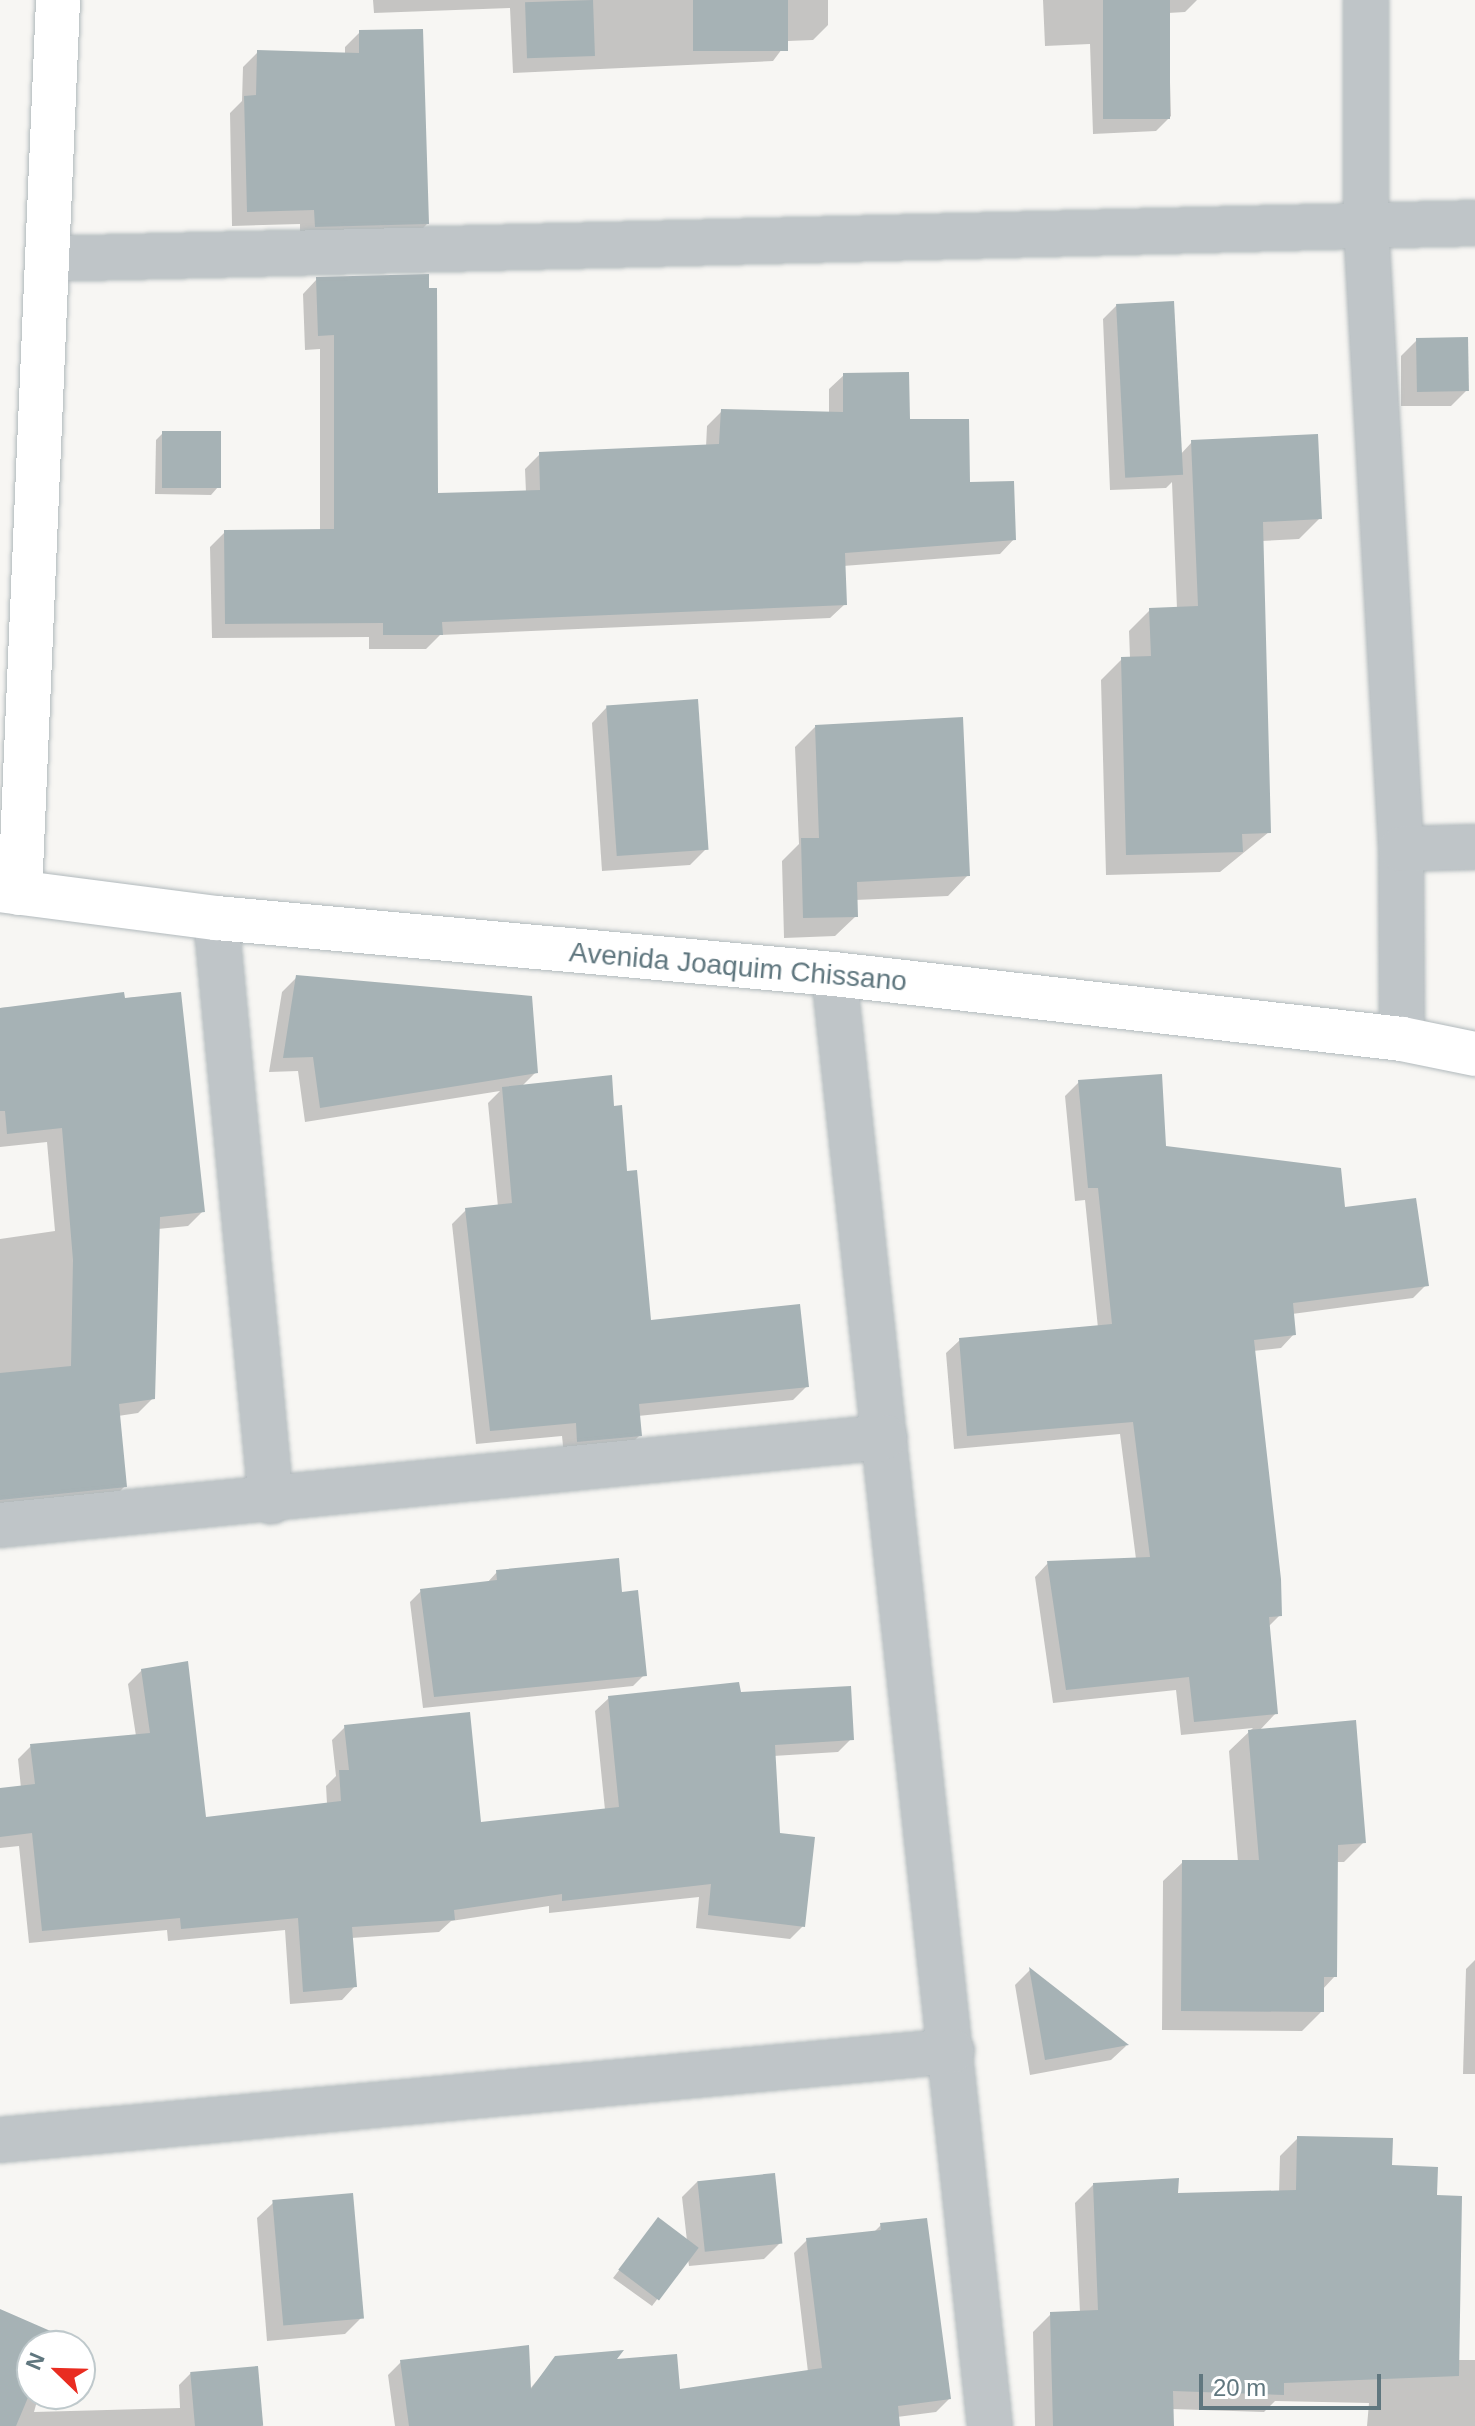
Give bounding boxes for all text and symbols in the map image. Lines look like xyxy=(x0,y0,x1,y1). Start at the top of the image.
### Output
street label: Avenida Joaquim Chissano xyxy=(568,935,908,999)
north arrow xyxy=(16,2330,96,2410)
text: N xyxy=(21,2349,50,2373)
scale bar xyxy=(1203,2358,1385,2408)
text: 20 m xyxy=(1213,2374,1266,2401)

